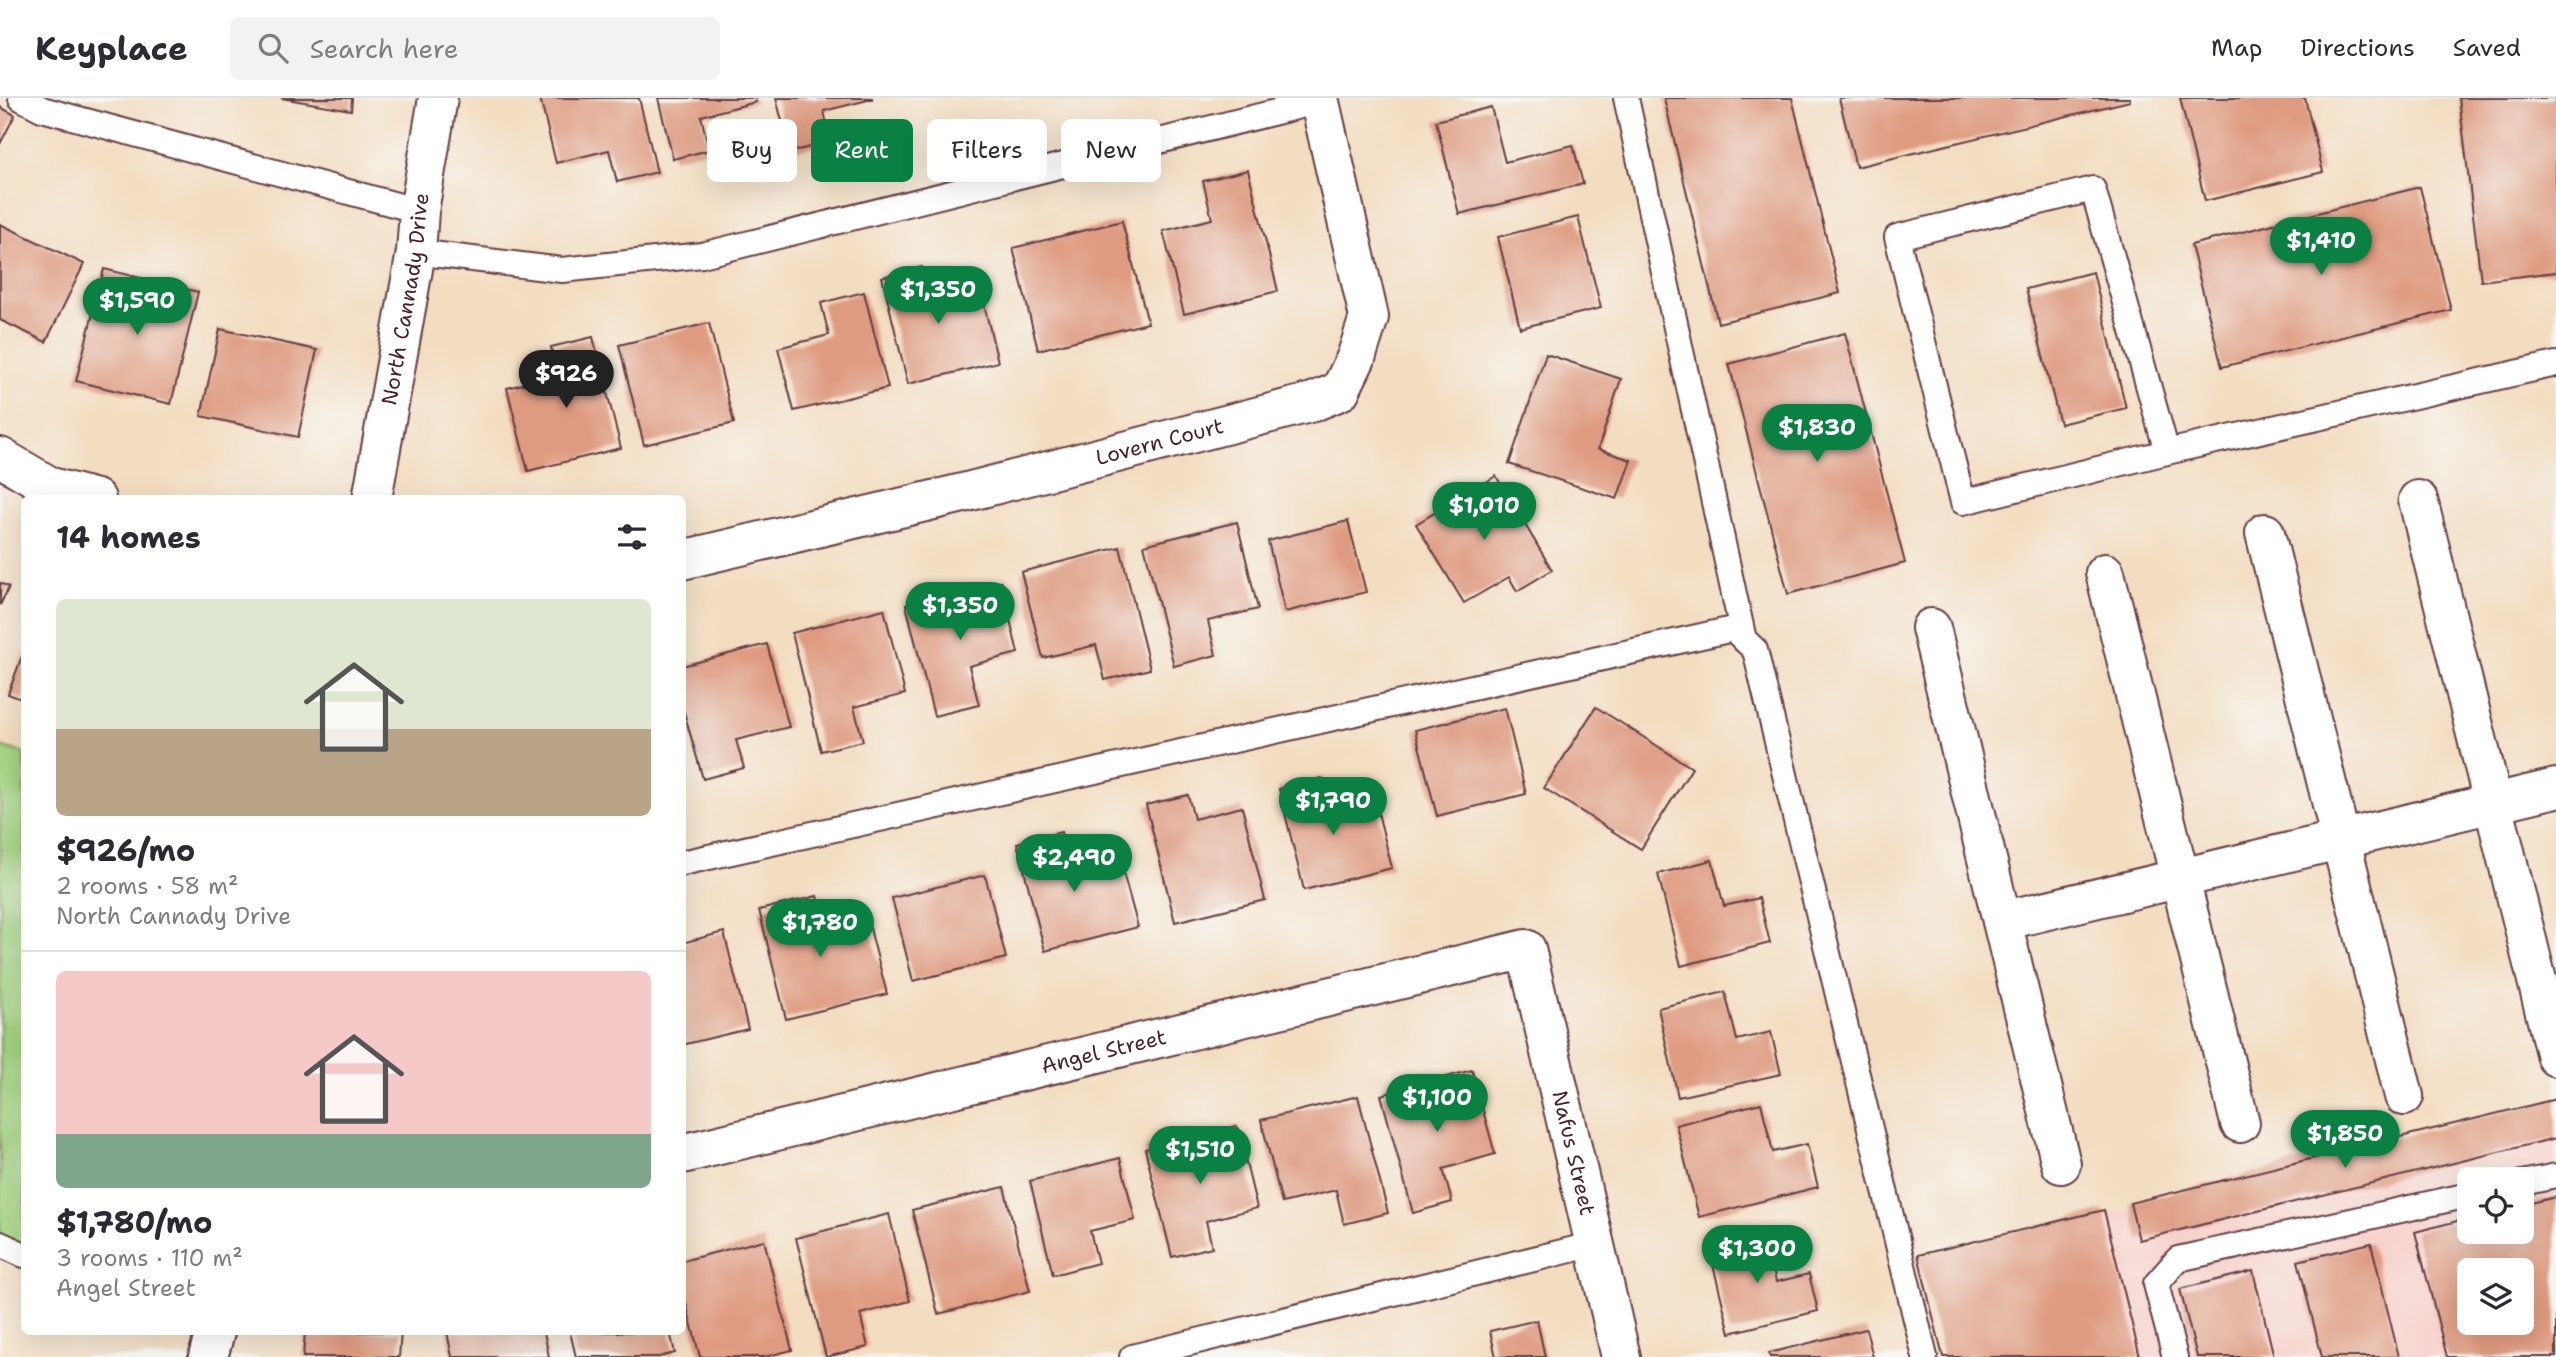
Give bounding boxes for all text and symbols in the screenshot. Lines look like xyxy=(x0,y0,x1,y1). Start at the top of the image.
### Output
search box xyxy=(230,17,720,80)
text: Keyplace xyxy=(35,26,188,71)
icon: search xyxy=(254,29,292,67)
text: Search here xyxy=(310,31,458,66)
text: Map xyxy=(2211,32,2262,64)
text: Directions xyxy=(2300,32,2415,64)
text: Saved xyxy=(2453,32,2521,64)
chip: Buy xyxy=(707,119,797,182)
chip: Rent xyxy=(811,119,913,182)
chip: Filters xyxy=(927,119,1047,182)
chip: New xyxy=(1061,119,1161,182)
street label: North Cannady Drive xyxy=(375,191,436,407)
pin: $1,410 xyxy=(2264,218,2378,277)
text: $1,410 xyxy=(2286,225,2356,255)
pin: $1,350 xyxy=(881,266,995,326)
text: $1,350 xyxy=(900,274,976,304)
pin: $1,590 xyxy=(80,278,194,337)
text: $1,590 xyxy=(99,285,175,315)
pin: $926 xyxy=(525,350,607,410)
text: $926 xyxy=(535,358,597,388)
pin: $1,830 xyxy=(1760,404,1874,464)
street label: Lovern Court xyxy=(1093,412,1226,472)
text: $1,830 xyxy=(1778,412,1856,442)
pin: $1,010 xyxy=(1427,482,1541,542)
text: $1,010 xyxy=(1448,490,1520,520)
text: 14 homes xyxy=(56,517,201,558)
icon: filters xyxy=(613,518,651,556)
pin: $1,350 xyxy=(903,582,1017,642)
text: $1,350 xyxy=(922,590,998,620)
icon: home xyxy=(291,644,417,770)
pin: $1,790 xyxy=(1276,778,1390,837)
text: $1,790 xyxy=(1295,785,1371,815)
text: $926/mo xyxy=(56,830,195,871)
pin: $2,490 xyxy=(1017,834,1131,894)
text: $2,490 xyxy=(1032,842,1116,872)
text: 2 rooms · 58 m² xyxy=(56,871,239,901)
pin: $1,780 xyxy=(763,900,877,959)
text: North Cannady Drive xyxy=(56,901,291,931)
text: $1,780 xyxy=(782,907,858,937)
icon: home xyxy=(291,1016,417,1142)
street label: Angel Street xyxy=(1038,1023,1169,1080)
pin: $1,100 xyxy=(1380,1074,1494,1134)
text: $1,100 xyxy=(1402,1082,1472,1112)
street label: Nafus Street xyxy=(1545,1088,1602,1218)
pin: $1,850 xyxy=(2288,1110,2402,1170)
text: $1,850 xyxy=(2307,1118,2383,1148)
pin: $1,510 xyxy=(1143,1126,1257,1186)
text: $1,510 xyxy=(1165,1134,1235,1164)
map controls xyxy=(2457,1167,2534,1335)
button: locate xyxy=(2457,1167,2534,1244)
text: $1,780/mo xyxy=(56,1202,213,1243)
pin: $1,300 xyxy=(1700,1226,1814,1285)
text: $1,300 xyxy=(1718,1233,1796,1263)
text: 3 rooms · 110 m² xyxy=(56,1243,243,1273)
button: layers xyxy=(2457,1258,2534,1335)
text: Angel Street xyxy=(56,1273,196,1303)

